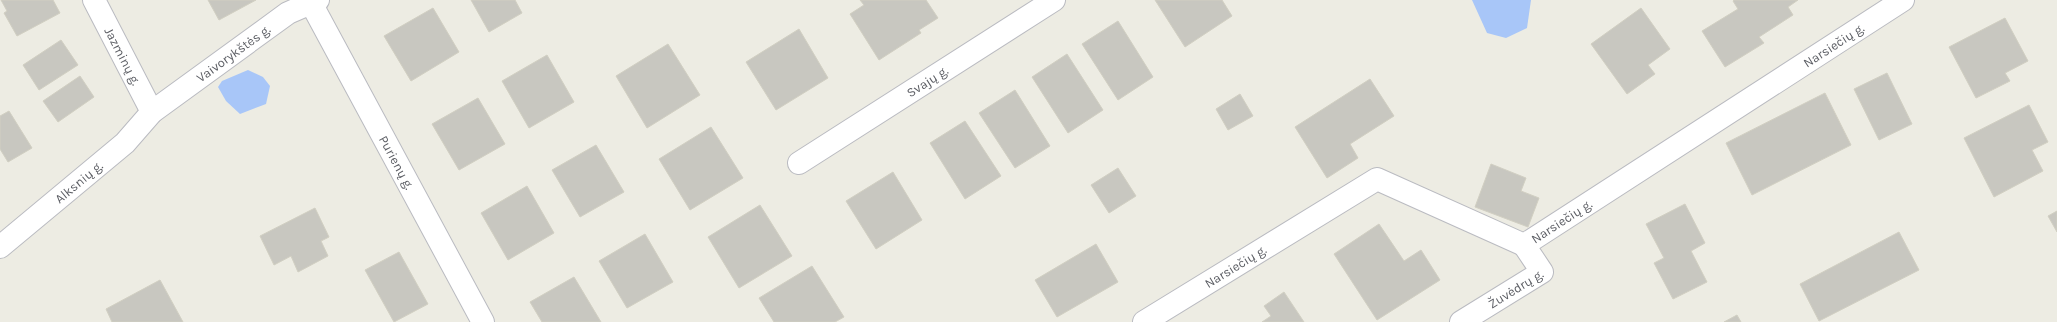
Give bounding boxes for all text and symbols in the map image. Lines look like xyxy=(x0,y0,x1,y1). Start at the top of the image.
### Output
street label: Narsiečių g. xyxy=(1800,20,1867,70)
street label: Vaivorykštės g. xyxy=(193,21,273,85)
street label: Jazminų g. xyxy=(102,24,144,87)
street label: Svajų g. xyxy=(904,62,951,100)
street label: Purienų g. xyxy=(376,133,417,192)
street label: Alksnių g. xyxy=(51,158,105,206)
street label: Narsiečių g. xyxy=(1528,196,1595,246)
street label: Narsiečių g. xyxy=(1202,241,1269,291)
street label: Žuvėdrų g. xyxy=(1485,266,1546,311)

